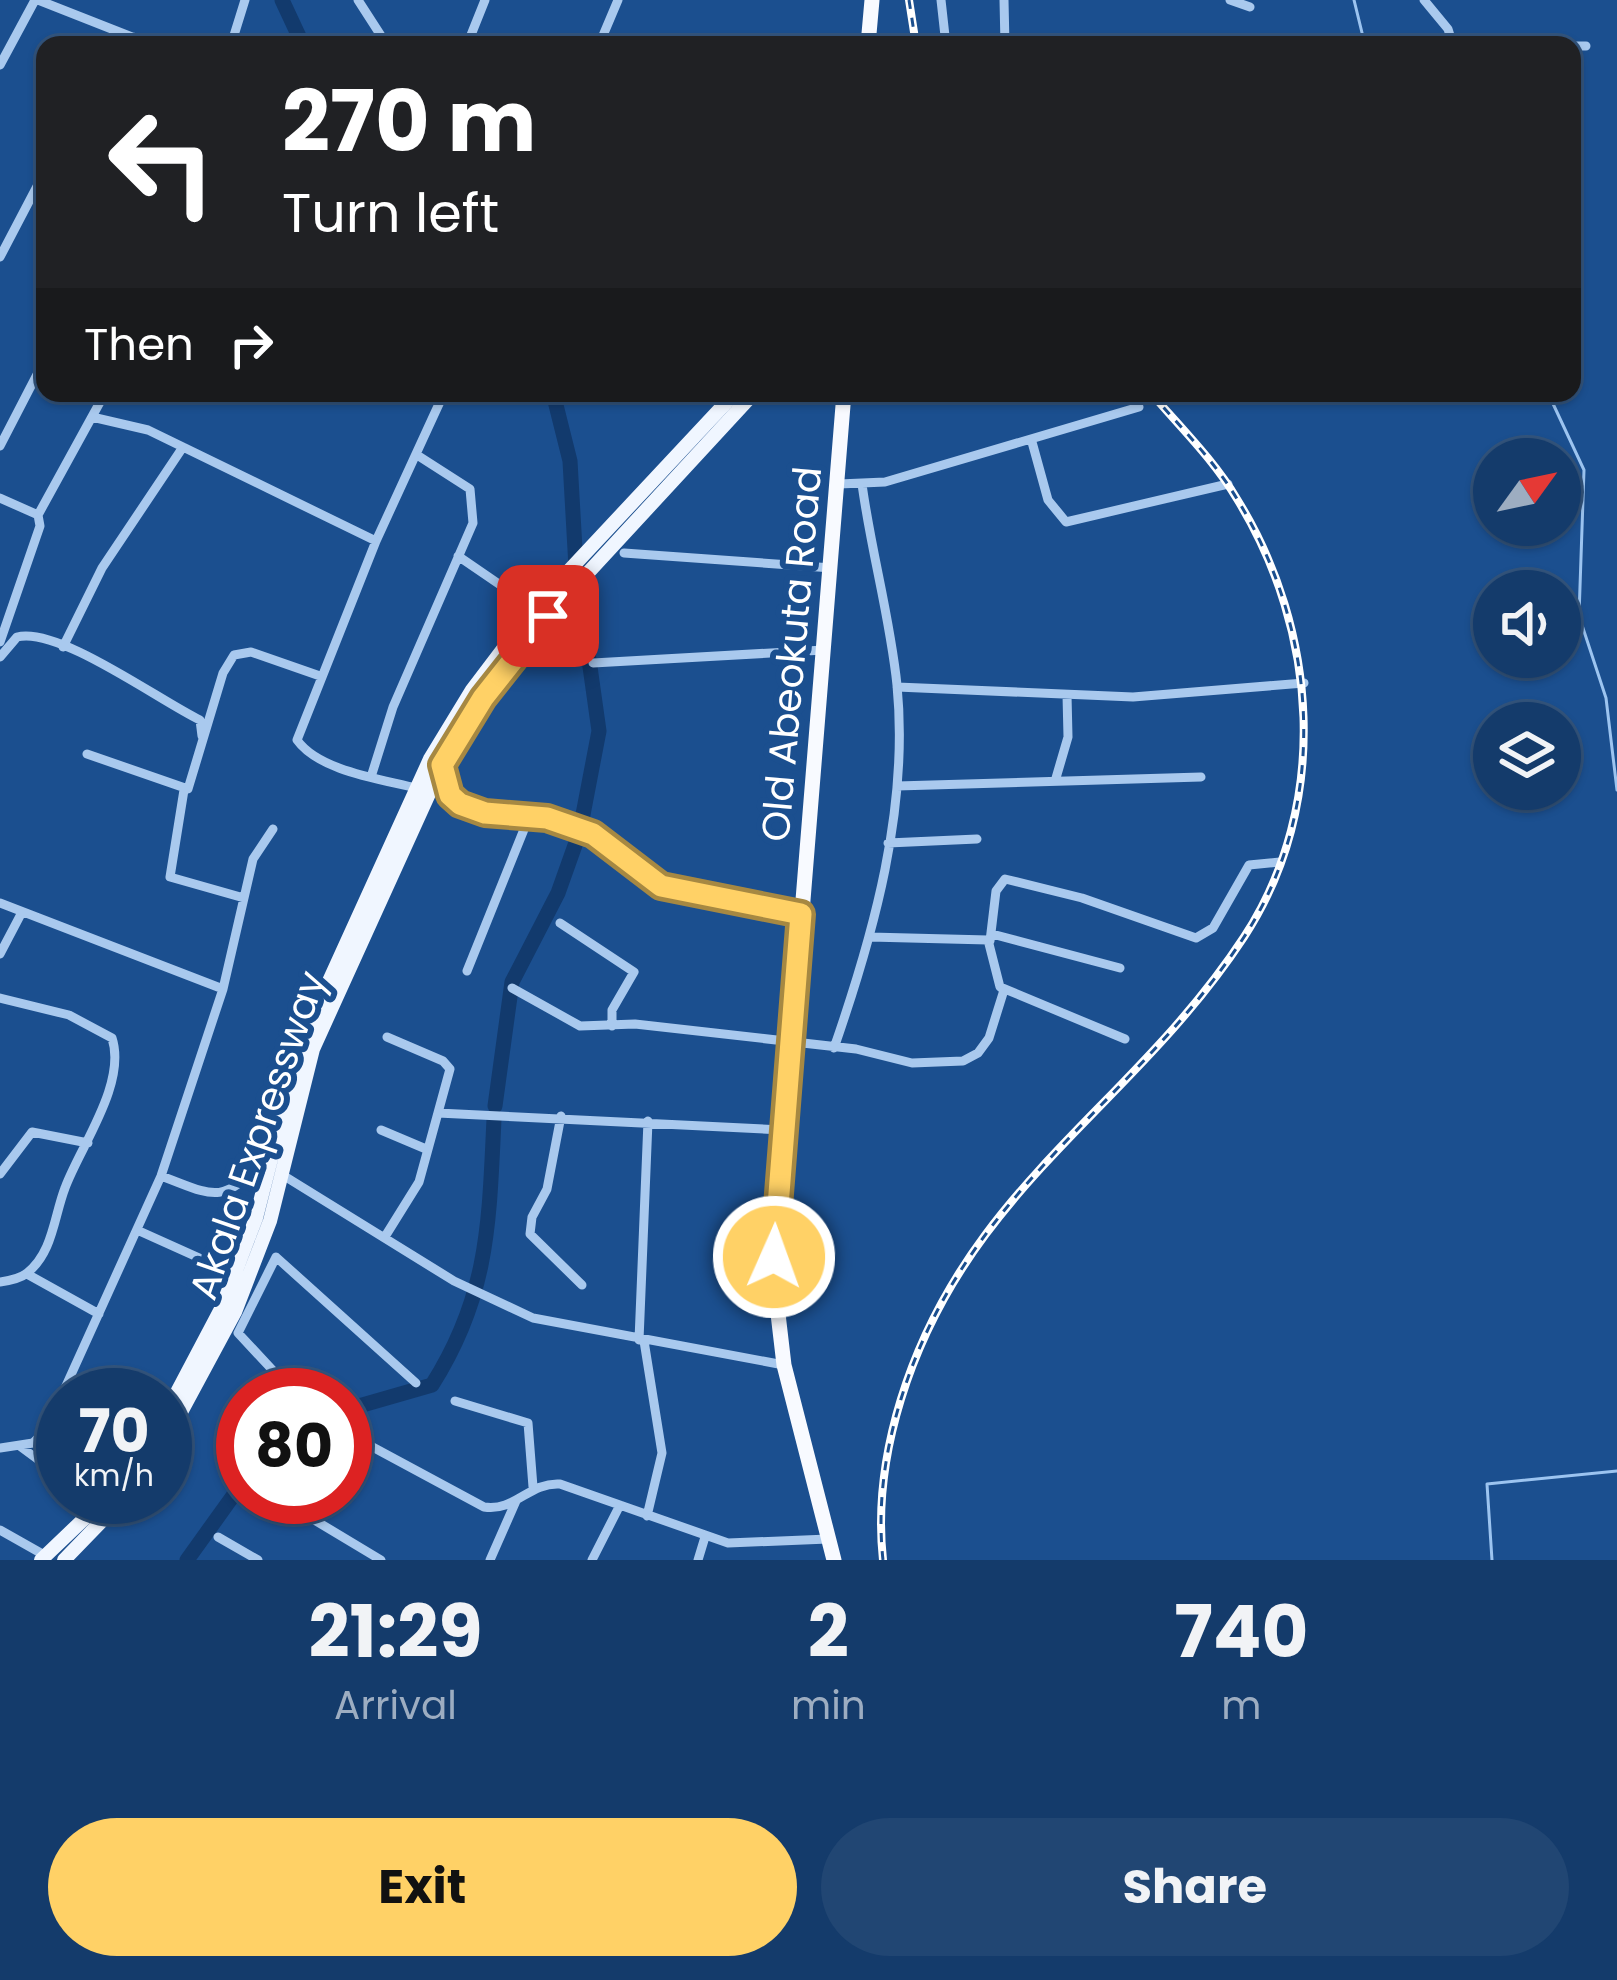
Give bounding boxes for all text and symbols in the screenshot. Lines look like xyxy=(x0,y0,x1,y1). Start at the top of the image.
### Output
text: 270 m xyxy=(282,63,536,180)
icon: left xyxy=(84,84,240,240)
text: Turn left xyxy=(282,175,499,251)
icon: right xyxy=(218,312,284,378)
text: Then xyxy=(84,313,194,376)
north arrow xyxy=(1473,438,1581,546)
map controls xyxy=(1473,438,1581,810)
street label: Old Abeokuta Road xyxy=(748,464,835,844)
pin xyxy=(497,565,599,667)
button: sound xyxy=(1473,570,1581,678)
icon: arrive xyxy=(515,583,581,649)
button: layers xyxy=(1473,702,1581,810)
street label: Akala Expressway xyxy=(175,964,339,1307)
position arrow xyxy=(711,1194,837,1320)
speed limit sign: 80 xyxy=(216,1368,372,1524)
text: 70 xyxy=(78,1389,150,1473)
text: km/h xyxy=(74,1454,154,1497)
text: 21:29 xyxy=(309,1581,483,1682)
text: 2 xyxy=(808,1581,849,1682)
text: 740 xyxy=(1174,1581,1308,1682)
text: Arrival xyxy=(334,1678,457,1733)
text: min xyxy=(791,1678,866,1733)
text: m xyxy=(1221,1678,1261,1733)
button: Exit xyxy=(48,1818,797,1956)
button: Share xyxy=(821,1818,1569,1956)

